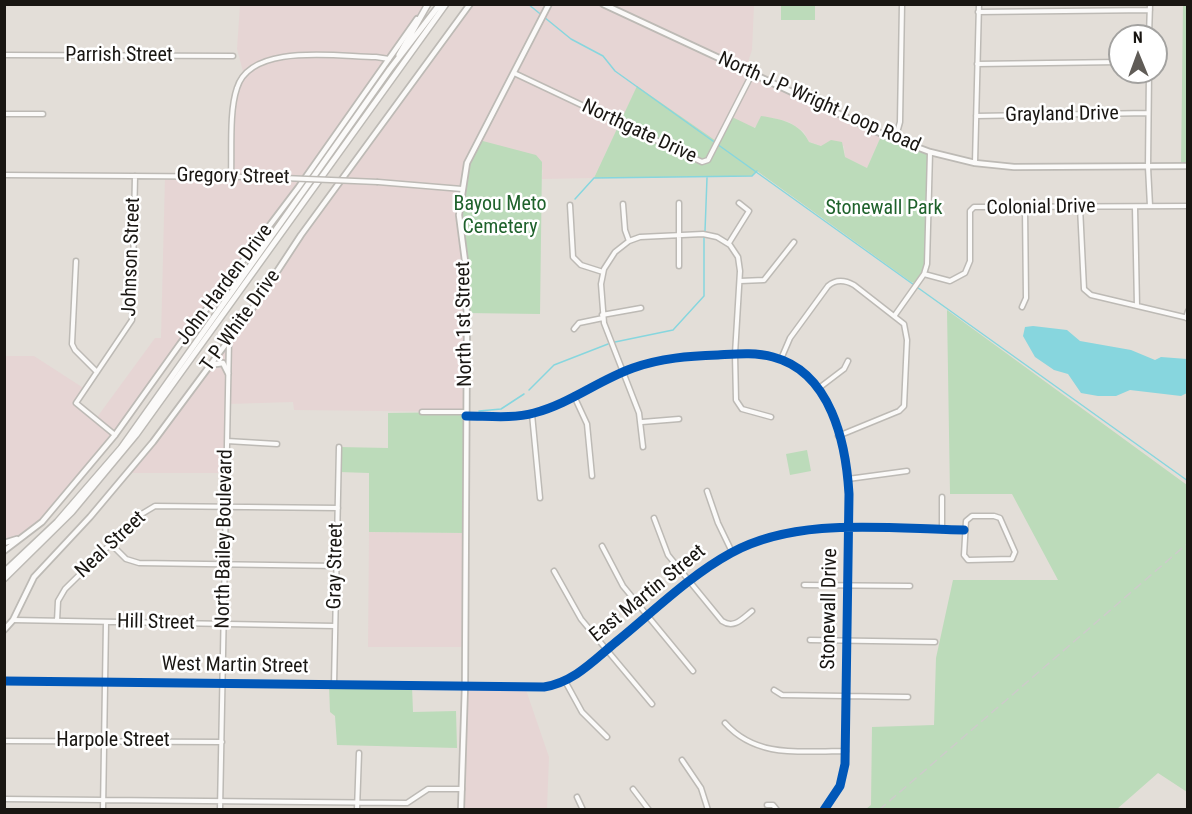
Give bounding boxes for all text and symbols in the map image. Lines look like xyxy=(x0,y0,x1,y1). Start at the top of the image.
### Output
north arrow xyxy=(1108,24,1168,84)
text: N xyxy=(1133,28,1143,47)
street label: Parrish Street xyxy=(65,44,173,68)
street label: North J P Wright Loop Road xyxy=(714,47,924,159)
street label: Northgate Drive xyxy=(578,95,700,169)
street label: Grayland Drive xyxy=(1005,102,1119,128)
street label: Gregory Street xyxy=(176,164,290,190)
park label: Bayou Meto Cemetery xyxy=(453,193,547,240)
street label: Colonial Drive xyxy=(986,195,1096,221)
street label: Johnson Street xyxy=(118,197,146,317)
park label: Stonewall Park xyxy=(825,197,943,221)
street label: John Harden Drive xyxy=(172,220,278,350)
street label: North 1st Street xyxy=(452,261,478,387)
street label: T P White Drive xyxy=(196,265,286,377)
street label: North Bailey Boulevard xyxy=(211,449,239,629)
street label: Neal Street xyxy=(71,506,151,584)
street label: Gray Street xyxy=(323,522,349,610)
street label: East Martin Street xyxy=(585,540,711,648)
street label: Stonewall Drive xyxy=(817,548,843,670)
street label: Hill Street xyxy=(117,610,195,636)
street label: West Martin Street xyxy=(161,653,309,679)
street label: Harpole Street xyxy=(56,729,170,753)

